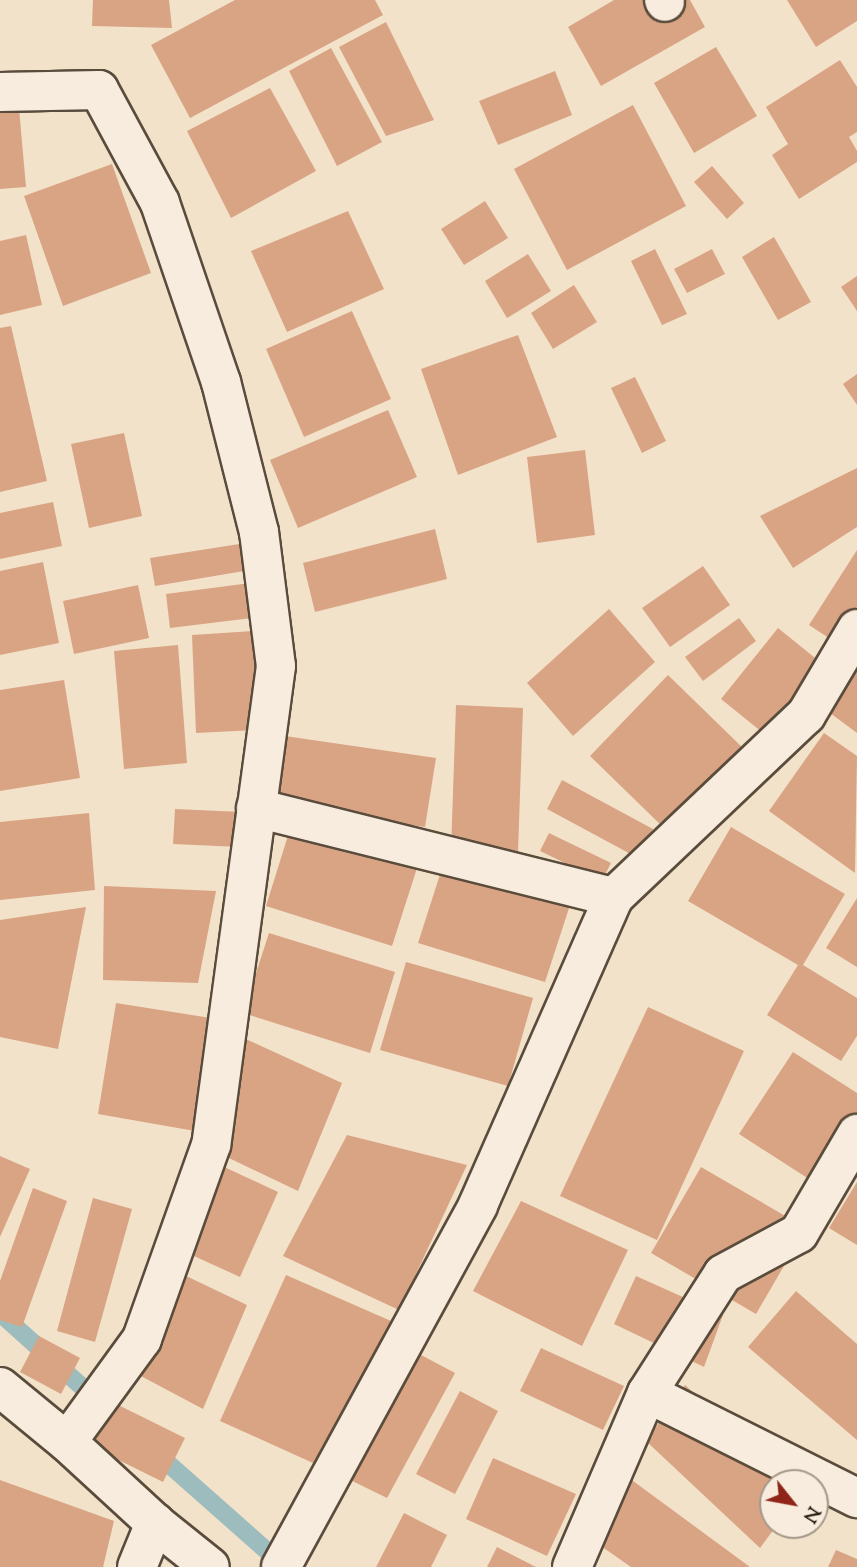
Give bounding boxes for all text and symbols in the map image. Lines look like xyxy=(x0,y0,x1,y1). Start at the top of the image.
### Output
north arrow xyxy=(759,1469,829,1539)
text: N xyxy=(795,1501,826,1527)

